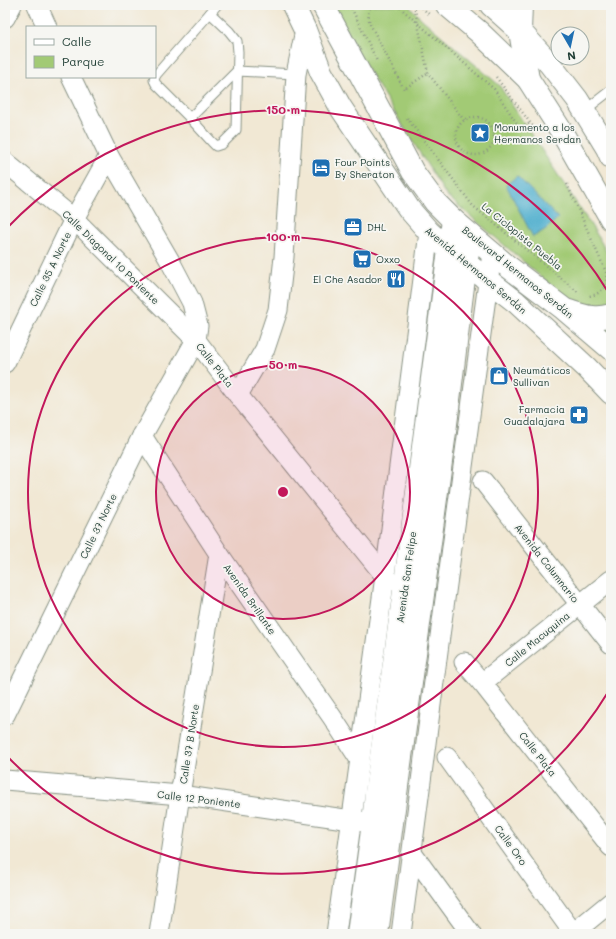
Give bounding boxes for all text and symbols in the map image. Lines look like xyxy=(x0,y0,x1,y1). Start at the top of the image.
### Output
legend xyxy=(26,26,156,78)
north arrow xyxy=(550,26,590,66)
text: Calle xyxy=(62,33,92,49)
text: N xyxy=(566,48,577,64)
text: Parque xyxy=(62,53,105,69)
text: 150 m xyxy=(266,101,300,117)
place label: Monumento a los Hermanos Serdan xyxy=(494,120,581,146)
place icon: Monumento a los Hermanos Serdan xyxy=(469,122,491,144)
place label: Four Points By Sheraton xyxy=(335,155,394,181)
hotel icon: Four Points By Sheraton xyxy=(310,157,332,179)
street label: La Ciclopista Puebla xyxy=(479,199,565,273)
street label: Calle Diagonal 10 Poniente xyxy=(59,207,163,307)
office icon: DHL xyxy=(342,216,364,238)
place label: DHL xyxy=(367,220,387,234)
street label: Avenida Hermanos Serdán xyxy=(422,223,530,317)
street label: Boulevard Hermanos Serdán xyxy=(459,223,577,321)
text: 100 m xyxy=(266,228,300,244)
street label: Calle 35 A Norte xyxy=(26,229,74,309)
supermarket icon: Oxxo xyxy=(351,248,373,270)
place label: Oxxo xyxy=(376,252,400,266)
restaurant icon: El Che Asador xyxy=(385,268,407,290)
place label: El Che Asador xyxy=(313,272,382,286)
street label: Calle Plata xyxy=(193,340,237,390)
text: 50 m xyxy=(269,356,297,372)
place label: Neumáticos Sullivan xyxy=(513,363,571,389)
shop icon: Neumáticos Sullivan xyxy=(488,365,510,387)
place label: Farmacia Guadalajara xyxy=(504,402,565,428)
pharmacy icon: Farmacia Guadalajara xyxy=(568,404,590,426)
centre of rings xyxy=(276,485,290,499)
street label: Calle 37 Norte xyxy=(76,491,120,561)
street label: Avenida Columnario xyxy=(512,521,582,605)
street label: Avenida San Felipe xyxy=(393,530,419,624)
street label: Avenida Brillante xyxy=(220,561,280,637)
street label: Calle Macuquina xyxy=(501,608,573,670)
street label: Calle 37 B Norte xyxy=(176,703,202,785)
street label: Calle Plata xyxy=(516,729,560,779)
street label: Calle 12 Poniente xyxy=(156,787,242,811)
street label: Calle Oro xyxy=(492,822,530,868)

